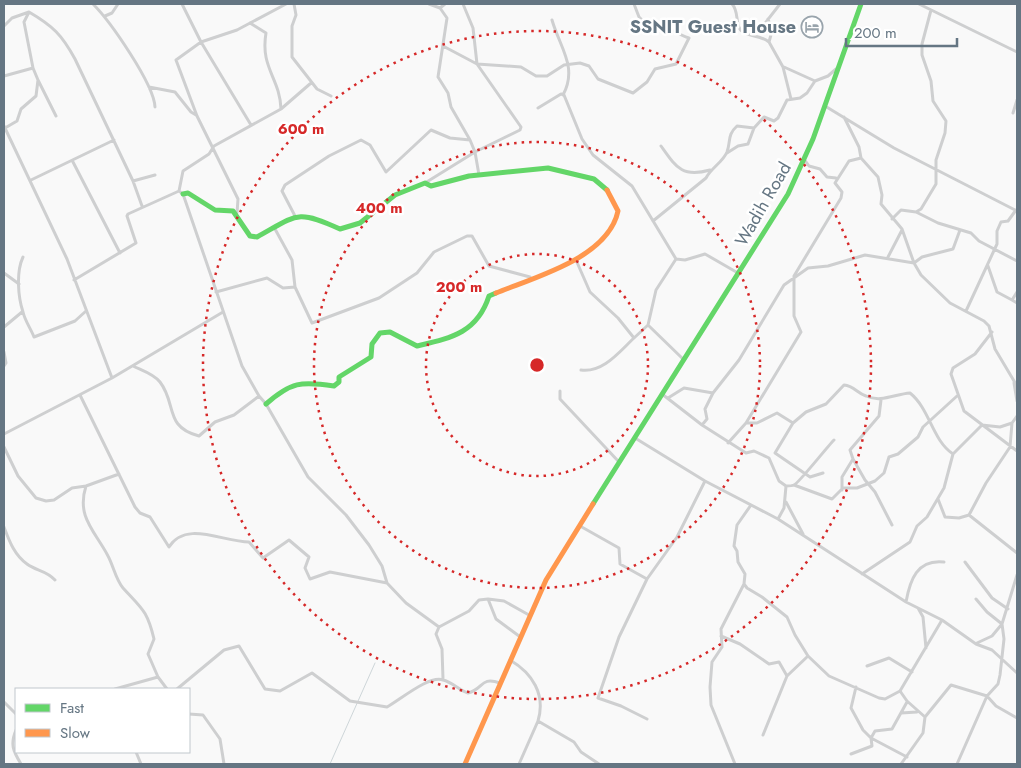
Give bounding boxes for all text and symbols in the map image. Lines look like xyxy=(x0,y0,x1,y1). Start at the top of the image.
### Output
place label: SSNIT Guest House xyxy=(630,14,796,40)
hotel icon: SSNIT Guest House xyxy=(800,15,824,39)
scale bar xyxy=(846,15,957,47)
text: 200 m xyxy=(854,22,897,44)
text: 600 m xyxy=(278,118,324,140)
street label: Wadih Road xyxy=(728,157,798,251)
text: 400 m xyxy=(355,197,403,219)
text: 200 m xyxy=(436,276,482,298)
centre of rings xyxy=(528,356,546,374)
legend xyxy=(15,688,190,753)
text: Fast xyxy=(60,697,84,719)
text: Slow xyxy=(60,722,91,744)

